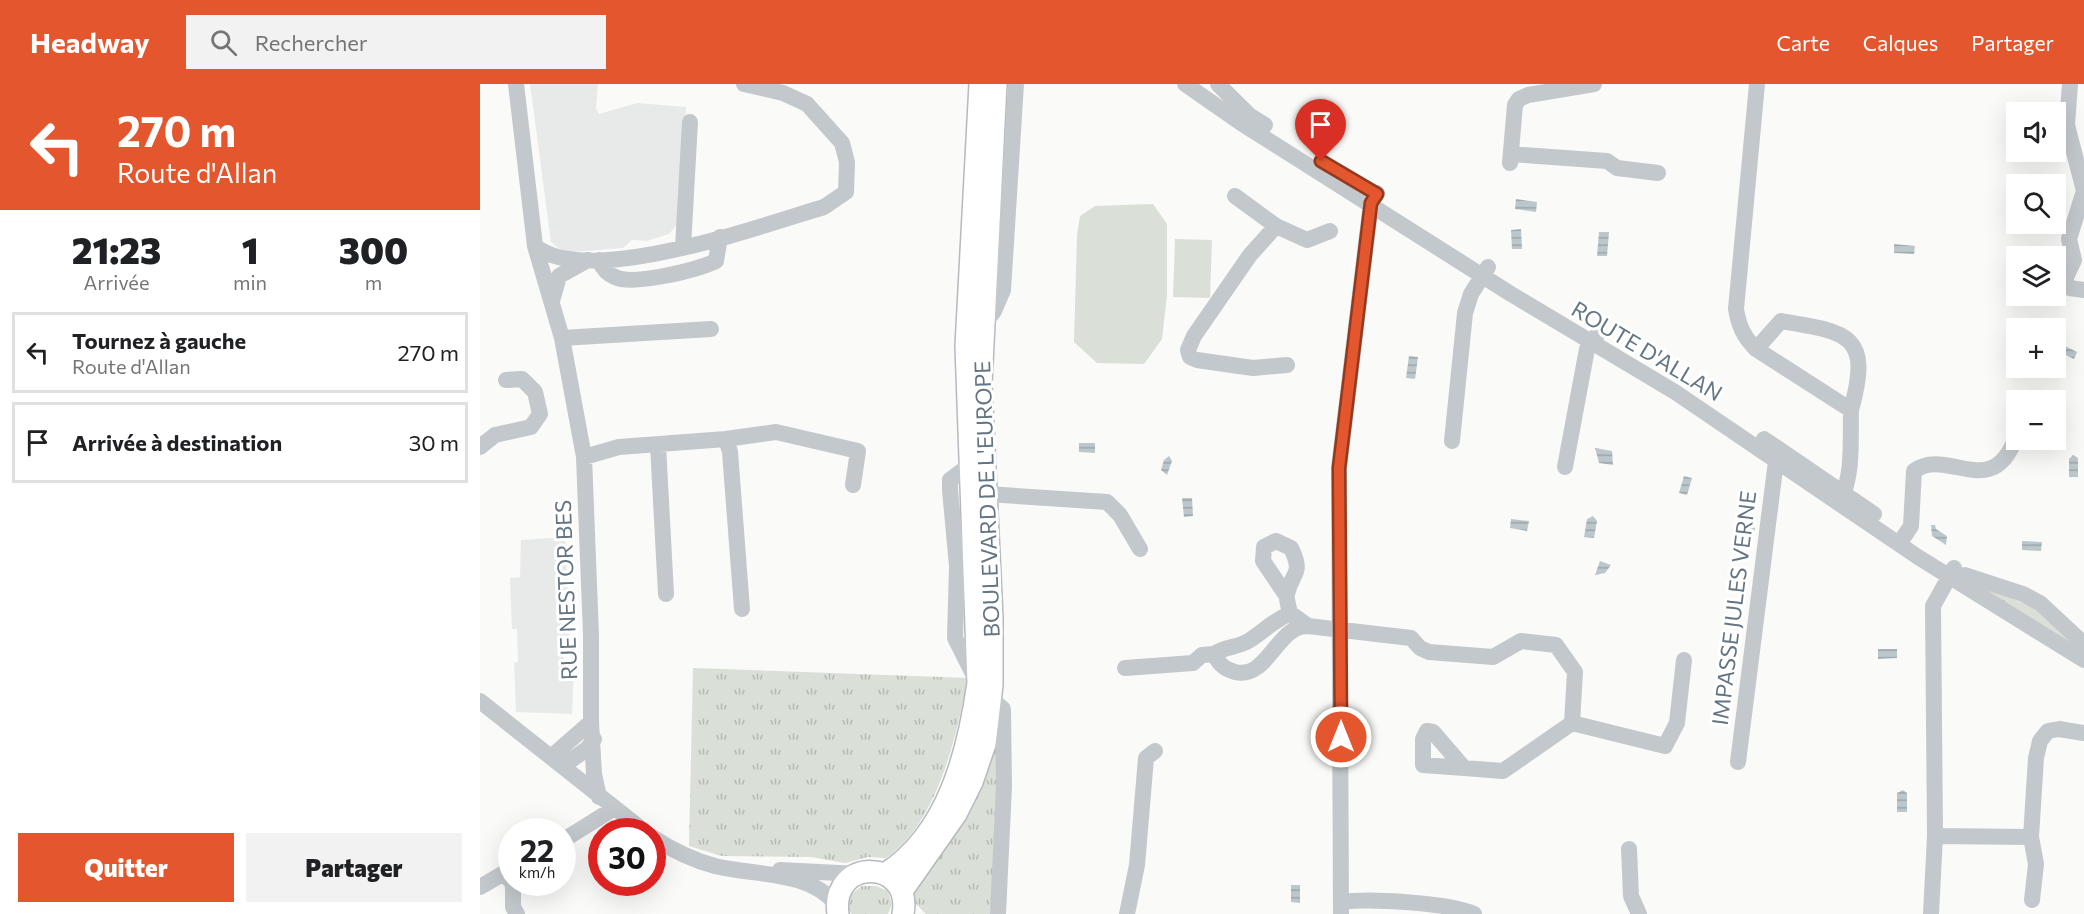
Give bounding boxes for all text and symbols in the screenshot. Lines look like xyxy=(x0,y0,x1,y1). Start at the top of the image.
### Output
search box xyxy=(186,15,606,69)
text: Headway xyxy=(30,25,150,59)
icon: search xyxy=(207,26,240,59)
text: Rechercher xyxy=(255,29,368,56)
text: Carte xyxy=(1777,30,1830,55)
text: Calques xyxy=(1863,30,1938,55)
text: Partager xyxy=(1971,30,2054,55)
pin xyxy=(1295,99,1346,161)
map controls xyxy=(2006,102,2066,450)
button: sound xyxy=(2006,102,2066,162)
text: 270 m xyxy=(117,104,236,156)
icon: left xyxy=(18,108,96,186)
icon: arrive xyxy=(1304,108,1337,141)
text: Route d'Allan xyxy=(117,156,277,189)
button: search xyxy=(2006,174,2066,234)
text: 21:23 xyxy=(72,227,161,271)
text: 1 xyxy=(242,227,258,271)
text: 300 xyxy=(339,227,408,271)
button: layers xyxy=(2006,246,2066,306)
text: Arrivée xyxy=(84,270,149,294)
text: min xyxy=(233,270,267,294)
text: m xyxy=(365,270,382,294)
street label: ROUTE D'ALLAN xyxy=(1567,295,1728,406)
button: + xyxy=(2006,318,2066,378)
text: Tournez à gauche xyxy=(72,327,246,354)
icon: left xyxy=(21,336,54,369)
text: 270 m xyxy=(398,339,459,366)
text: Route d'Allan xyxy=(72,354,191,378)
street label: BOULEVARD DE L'EUROPE xyxy=(968,360,1005,638)
button: − xyxy=(2006,390,2066,450)
icon: arrive xyxy=(21,426,54,459)
text: Arrivée à destination xyxy=(72,429,282,456)
text: 30 m xyxy=(409,429,459,456)
street label: IMPASSE JULES VERNE xyxy=(1706,489,1761,727)
street label: RUE NESTOR BES xyxy=(549,499,582,681)
position arrow xyxy=(1309,705,1373,769)
speed limit sign: 30 xyxy=(588,818,666,896)
text: 22 xyxy=(520,831,554,868)
button: Quitter xyxy=(18,833,234,902)
button: Partager xyxy=(246,833,462,902)
text: km/h xyxy=(519,863,555,881)

